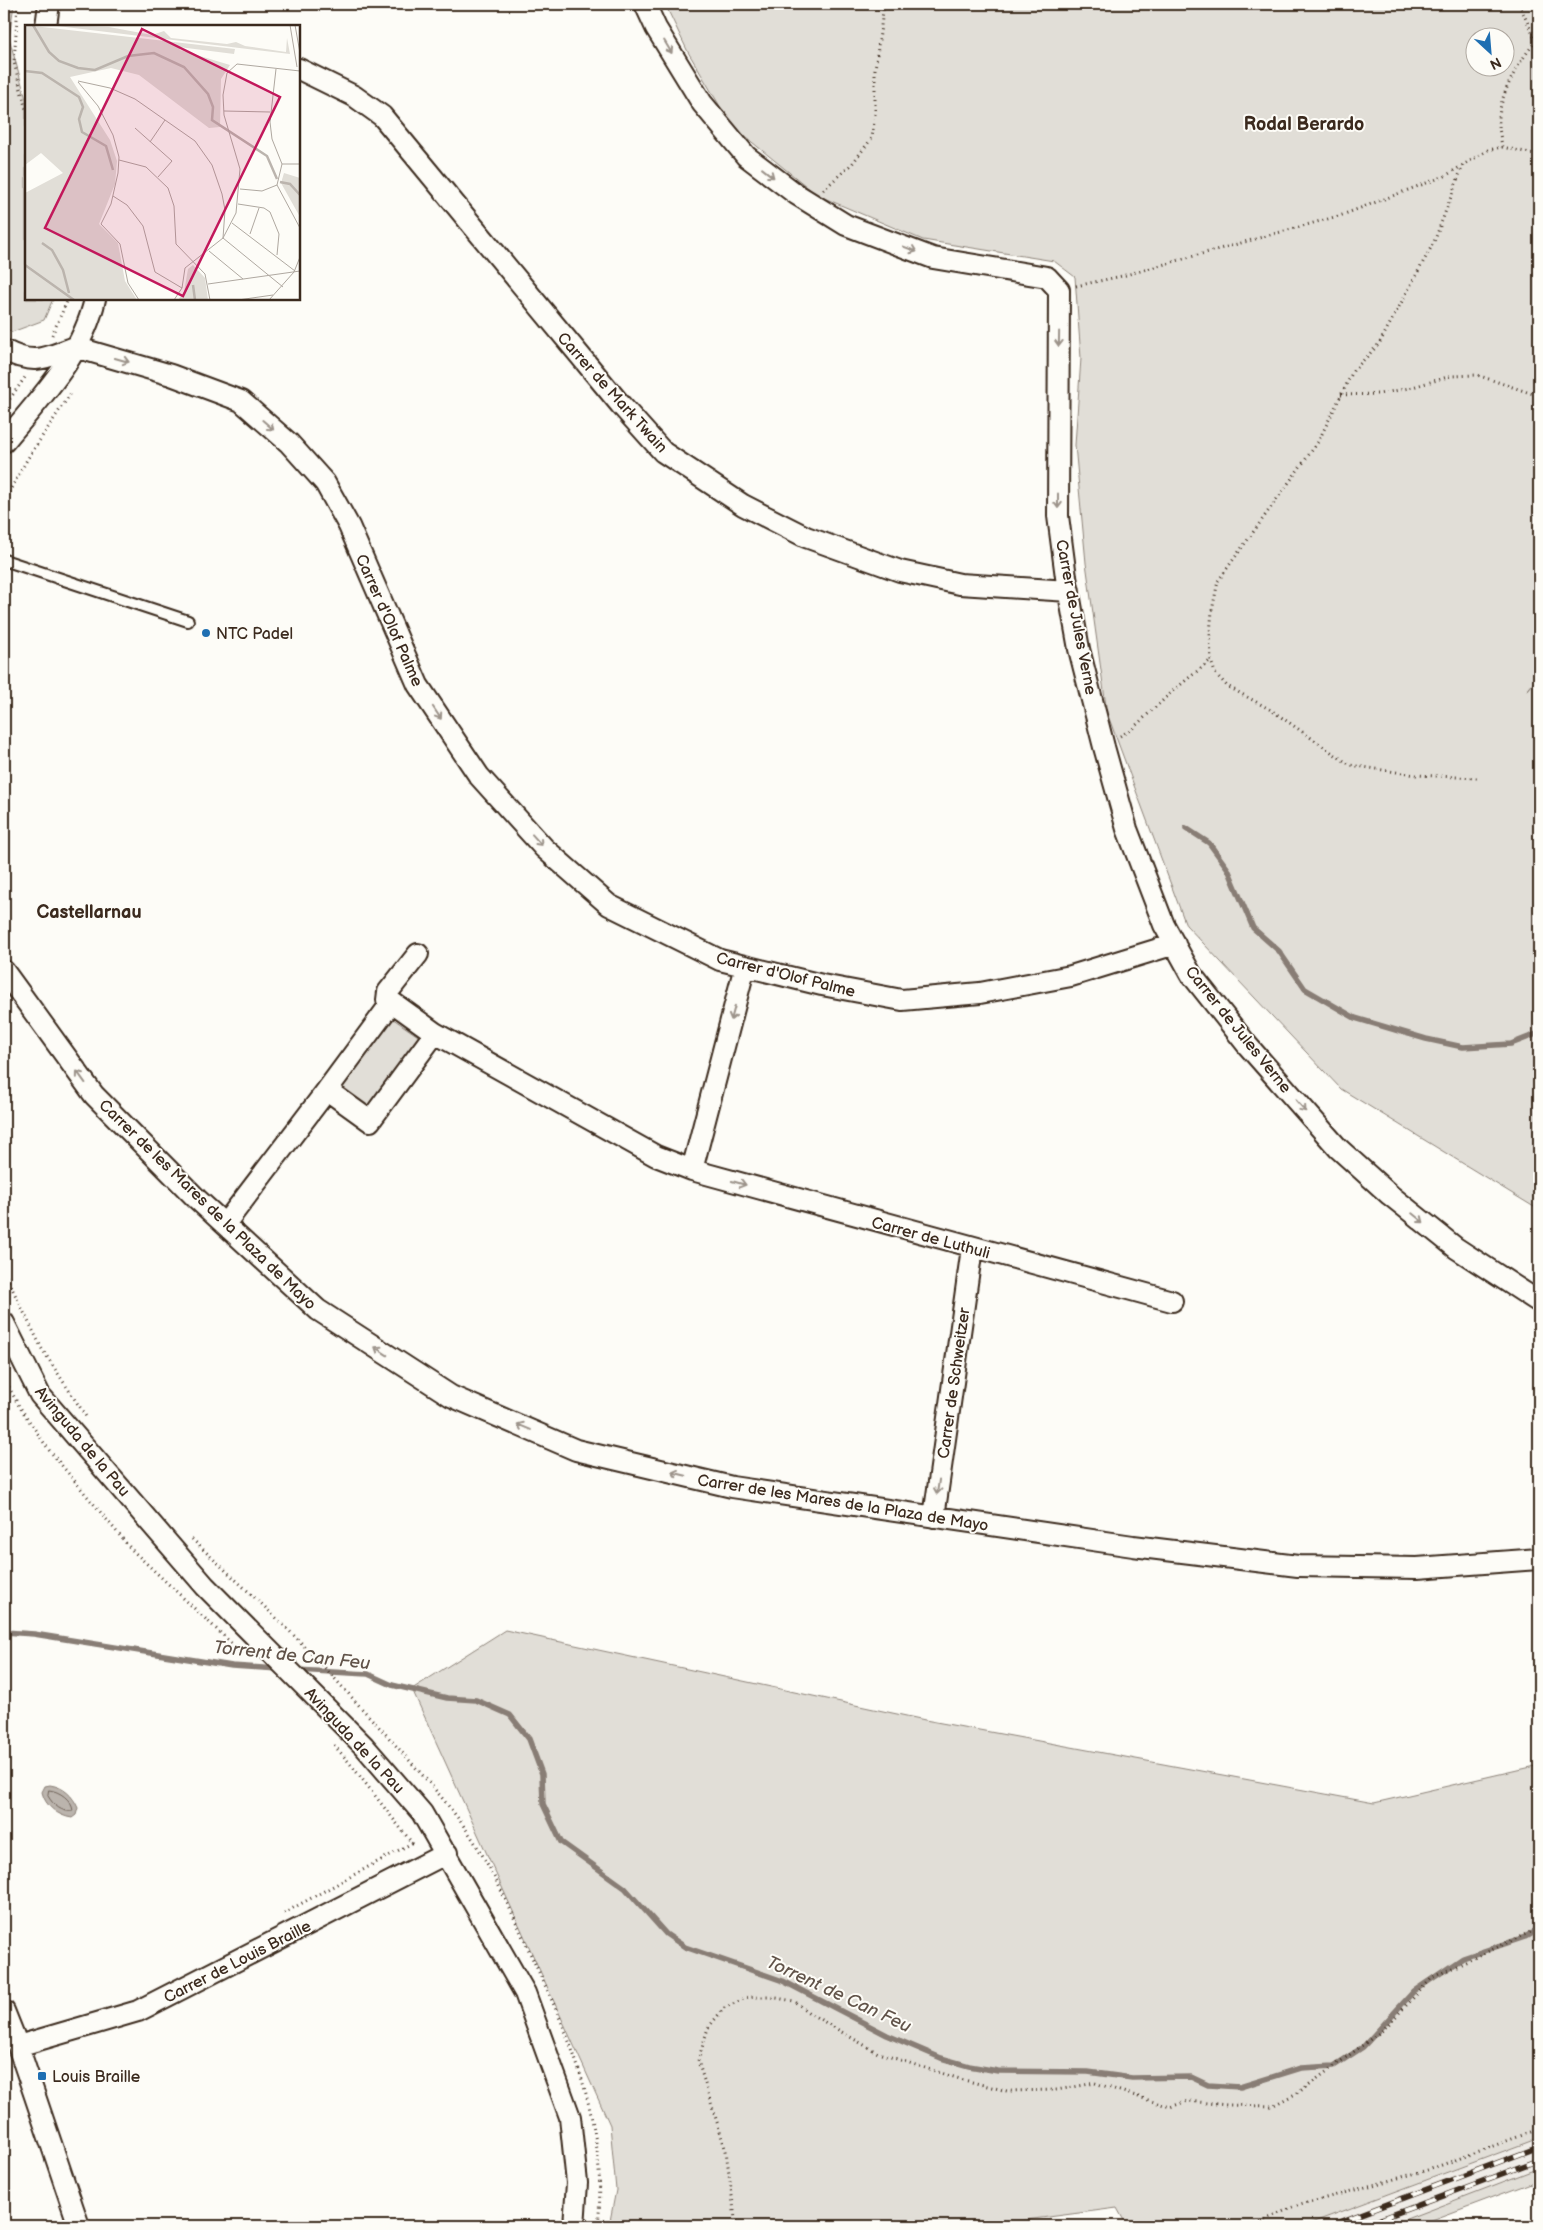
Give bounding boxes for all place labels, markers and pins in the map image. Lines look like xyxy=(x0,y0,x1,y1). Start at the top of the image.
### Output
place label: NTC Padel xyxy=(216,625,293,644)
marker: NTC Padel xyxy=(200,627,212,639)
place label: Louis Braille xyxy=(52,2068,141,2087)
marker: Louis Braille xyxy=(36,2070,48,2082)

